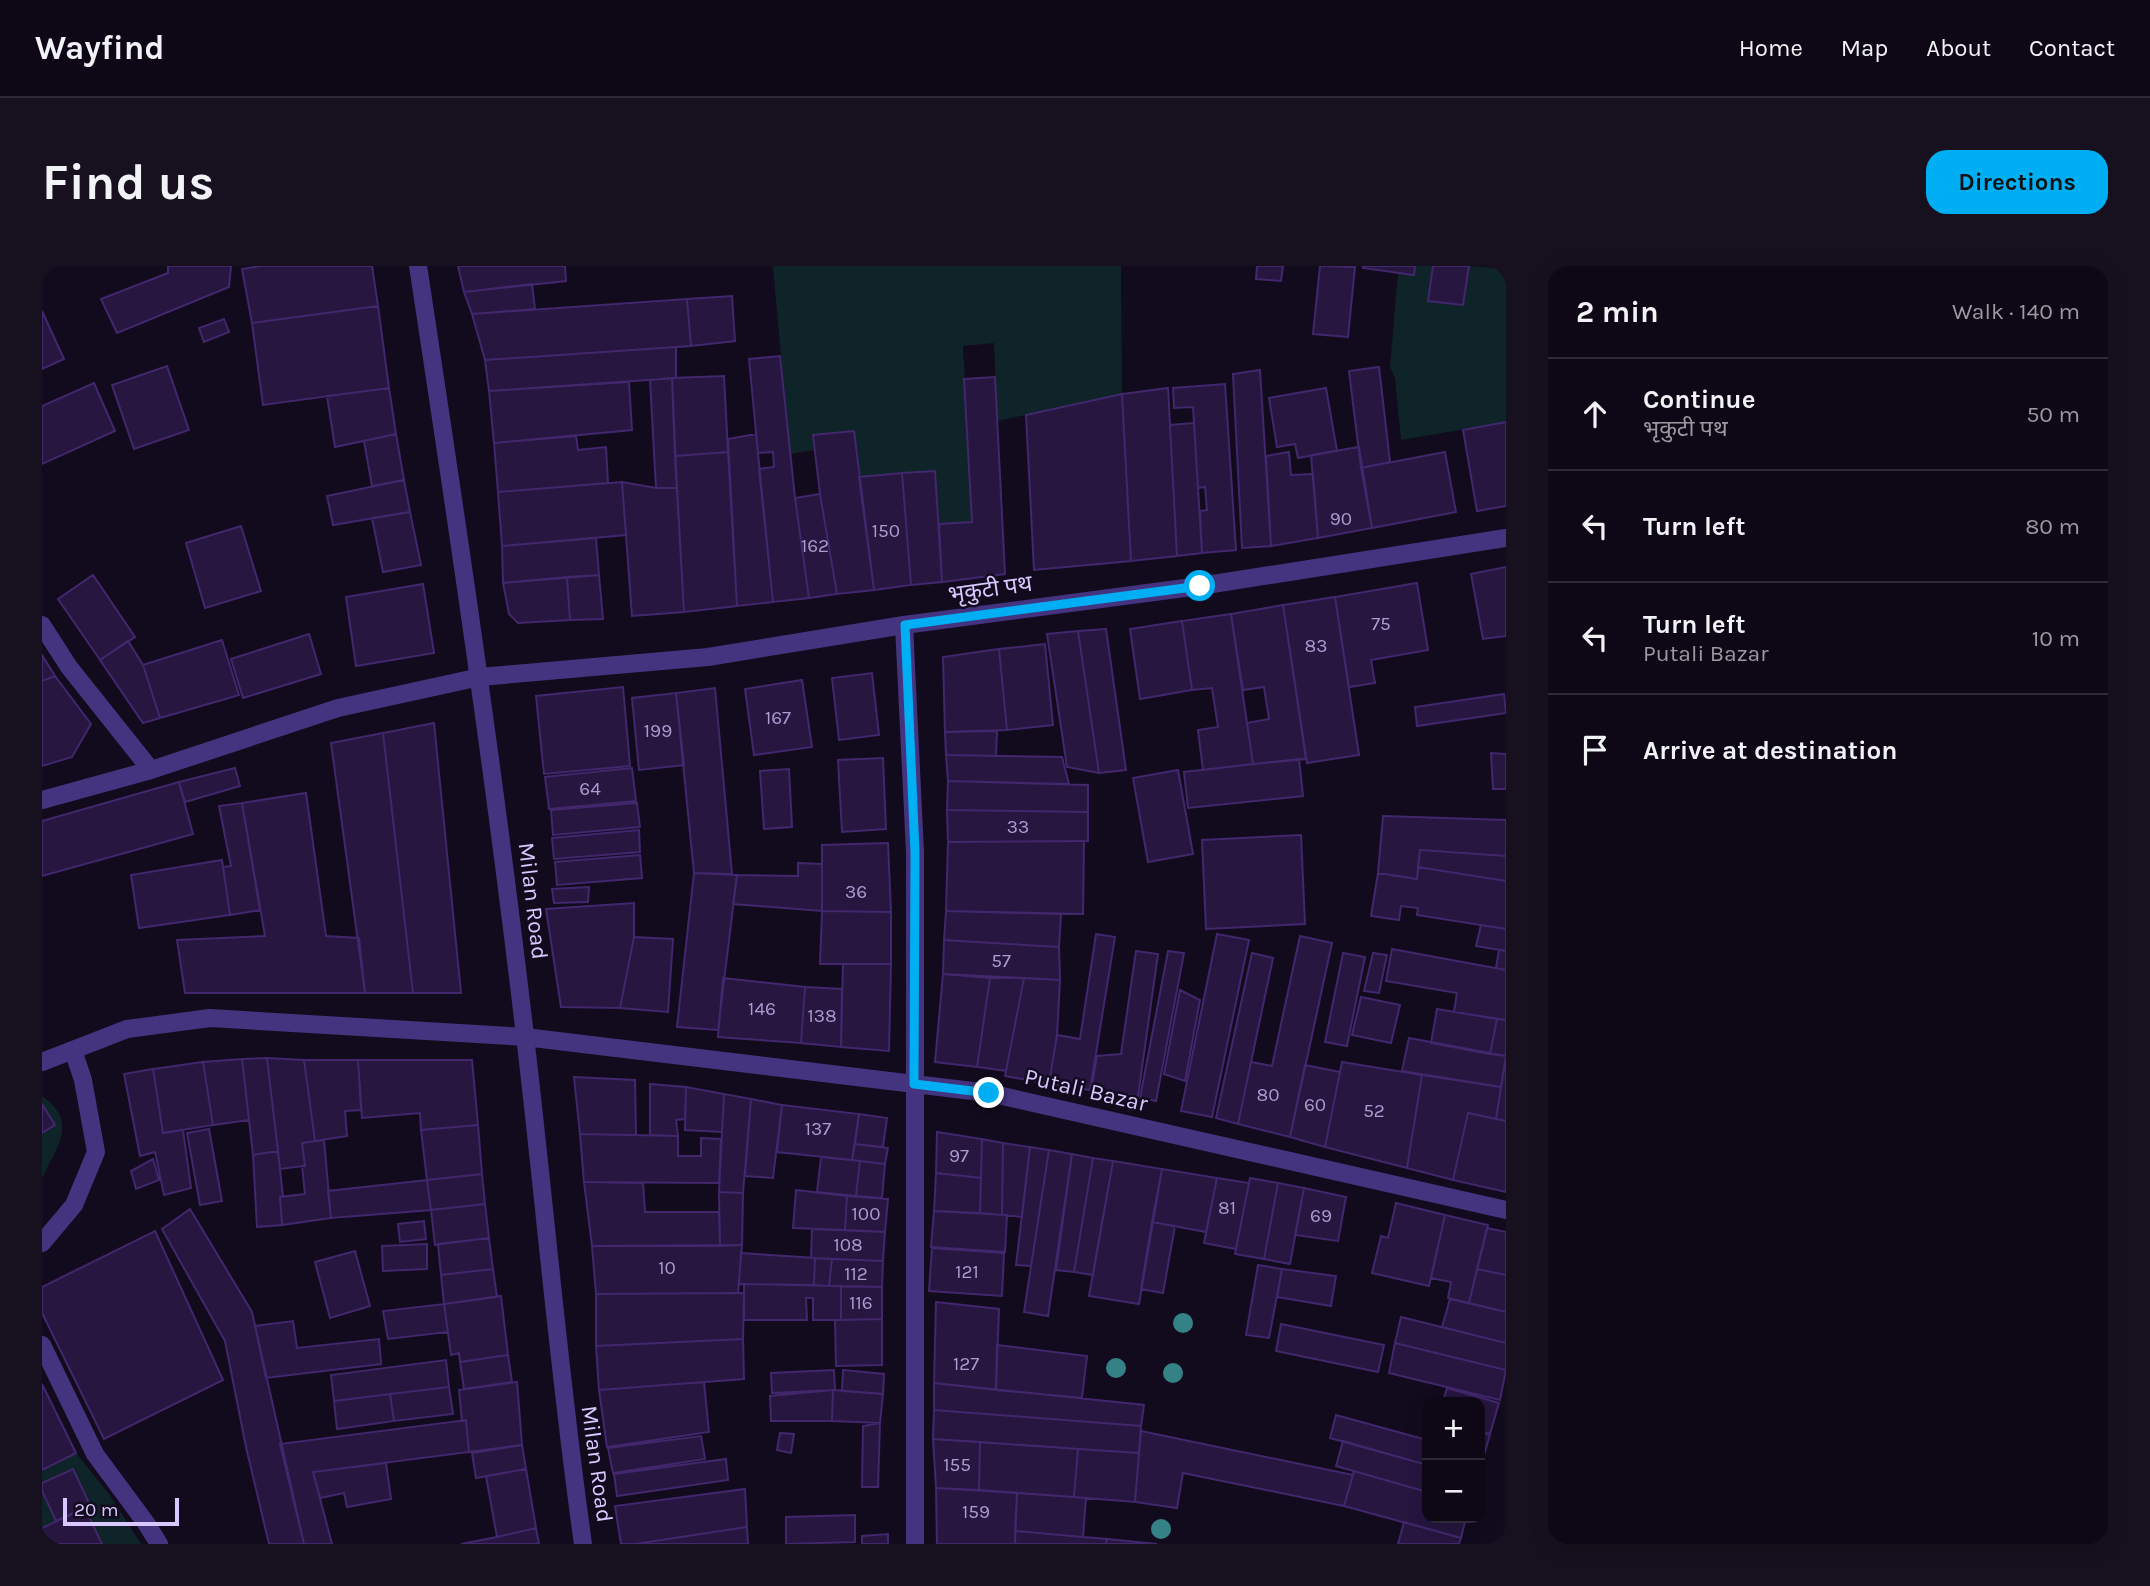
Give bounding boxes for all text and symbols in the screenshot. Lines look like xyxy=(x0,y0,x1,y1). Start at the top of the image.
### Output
text: Wayfind xyxy=(35,29,165,67)
text: Home xyxy=(1739,34,1803,62)
text: Map xyxy=(1841,34,1888,62)
text: About xyxy=(1926,34,1991,62)
text: Contact xyxy=(2029,34,2115,62)
button: Directions xyxy=(1926,150,2108,214)
text: Find us xyxy=(42,154,214,211)
text: 2 min xyxy=(1576,294,1659,330)
text: Walk · 140 m xyxy=(1952,298,2080,325)
text: Continue xyxy=(1643,384,1755,415)
icon: ahead xyxy=(1576,395,1614,433)
text: 50 m xyxy=(2026,401,2080,428)
text: भृकुटी पथ xyxy=(1643,415,1728,442)
icon: left xyxy=(1576,507,1614,545)
house number: 90 xyxy=(1330,508,1352,530)
text: Turn left xyxy=(1643,511,1745,542)
text: 80 m xyxy=(2025,513,2080,540)
house number: 150 xyxy=(872,520,900,542)
house number: 162 xyxy=(801,535,829,557)
street label: भृकुटी पथ xyxy=(946,570,1035,609)
route start xyxy=(1184,570,1215,601)
text: Turn left xyxy=(1643,609,1745,640)
house number: 75 xyxy=(1371,613,1391,635)
icon: left xyxy=(1576,619,1614,657)
text: 10 m xyxy=(2032,625,2080,652)
house number: 83 xyxy=(1305,635,1327,657)
text: Putali Bazar xyxy=(1643,640,1769,667)
house number: 167 xyxy=(765,707,791,729)
house number: 199 xyxy=(644,720,672,742)
icon: arrive xyxy=(1576,731,1614,769)
text: Arrive at destination xyxy=(1643,735,1897,766)
house number: 64 xyxy=(579,778,601,800)
house number: 33 xyxy=(1007,816,1029,838)
street label: Milan Road xyxy=(512,841,554,961)
house number: 36 xyxy=(845,881,867,903)
house number: 57 xyxy=(991,950,1011,972)
house number: 146 xyxy=(748,998,776,1020)
house number: 138 xyxy=(807,1005,837,1027)
street label: Putali Bazar xyxy=(1022,1063,1151,1117)
route end xyxy=(973,1077,1004,1108)
house number: 80 xyxy=(1257,1084,1279,1106)
house number: 60 xyxy=(1304,1094,1326,1116)
house number: 52 xyxy=(1363,1100,1385,1122)
house number: 137 xyxy=(805,1118,831,1140)
house number: 97 xyxy=(949,1145,969,1167)
house number: 81 xyxy=(1218,1197,1236,1219)
house number: 100 xyxy=(852,1203,880,1225)
house number: 69 xyxy=(1310,1205,1332,1227)
house number: 108 xyxy=(833,1234,863,1256)
house number: 10 xyxy=(658,1257,676,1279)
house number: 121 xyxy=(955,1261,979,1283)
house number: 112 xyxy=(844,1263,868,1285)
house number: 116 xyxy=(849,1292,873,1314)
house number: 127 xyxy=(953,1353,979,1375)
map controls xyxy=(1422,1397,1485,1523)
button: + xyxy=(1422,1397,1485,1460)
street label: Milan Road xyxy=(575,1404,619,1524)
house number: 155 xyxy=(943,1454,971,1476)
button: − xyxy=(1422,1460,1485,1523)
scale bar xyxy=(63,1495,178,1527)
text: 20 m xyxy=(74,1499,119,1521)
house number: 159 xyxy=(962,1501,990,1523)

